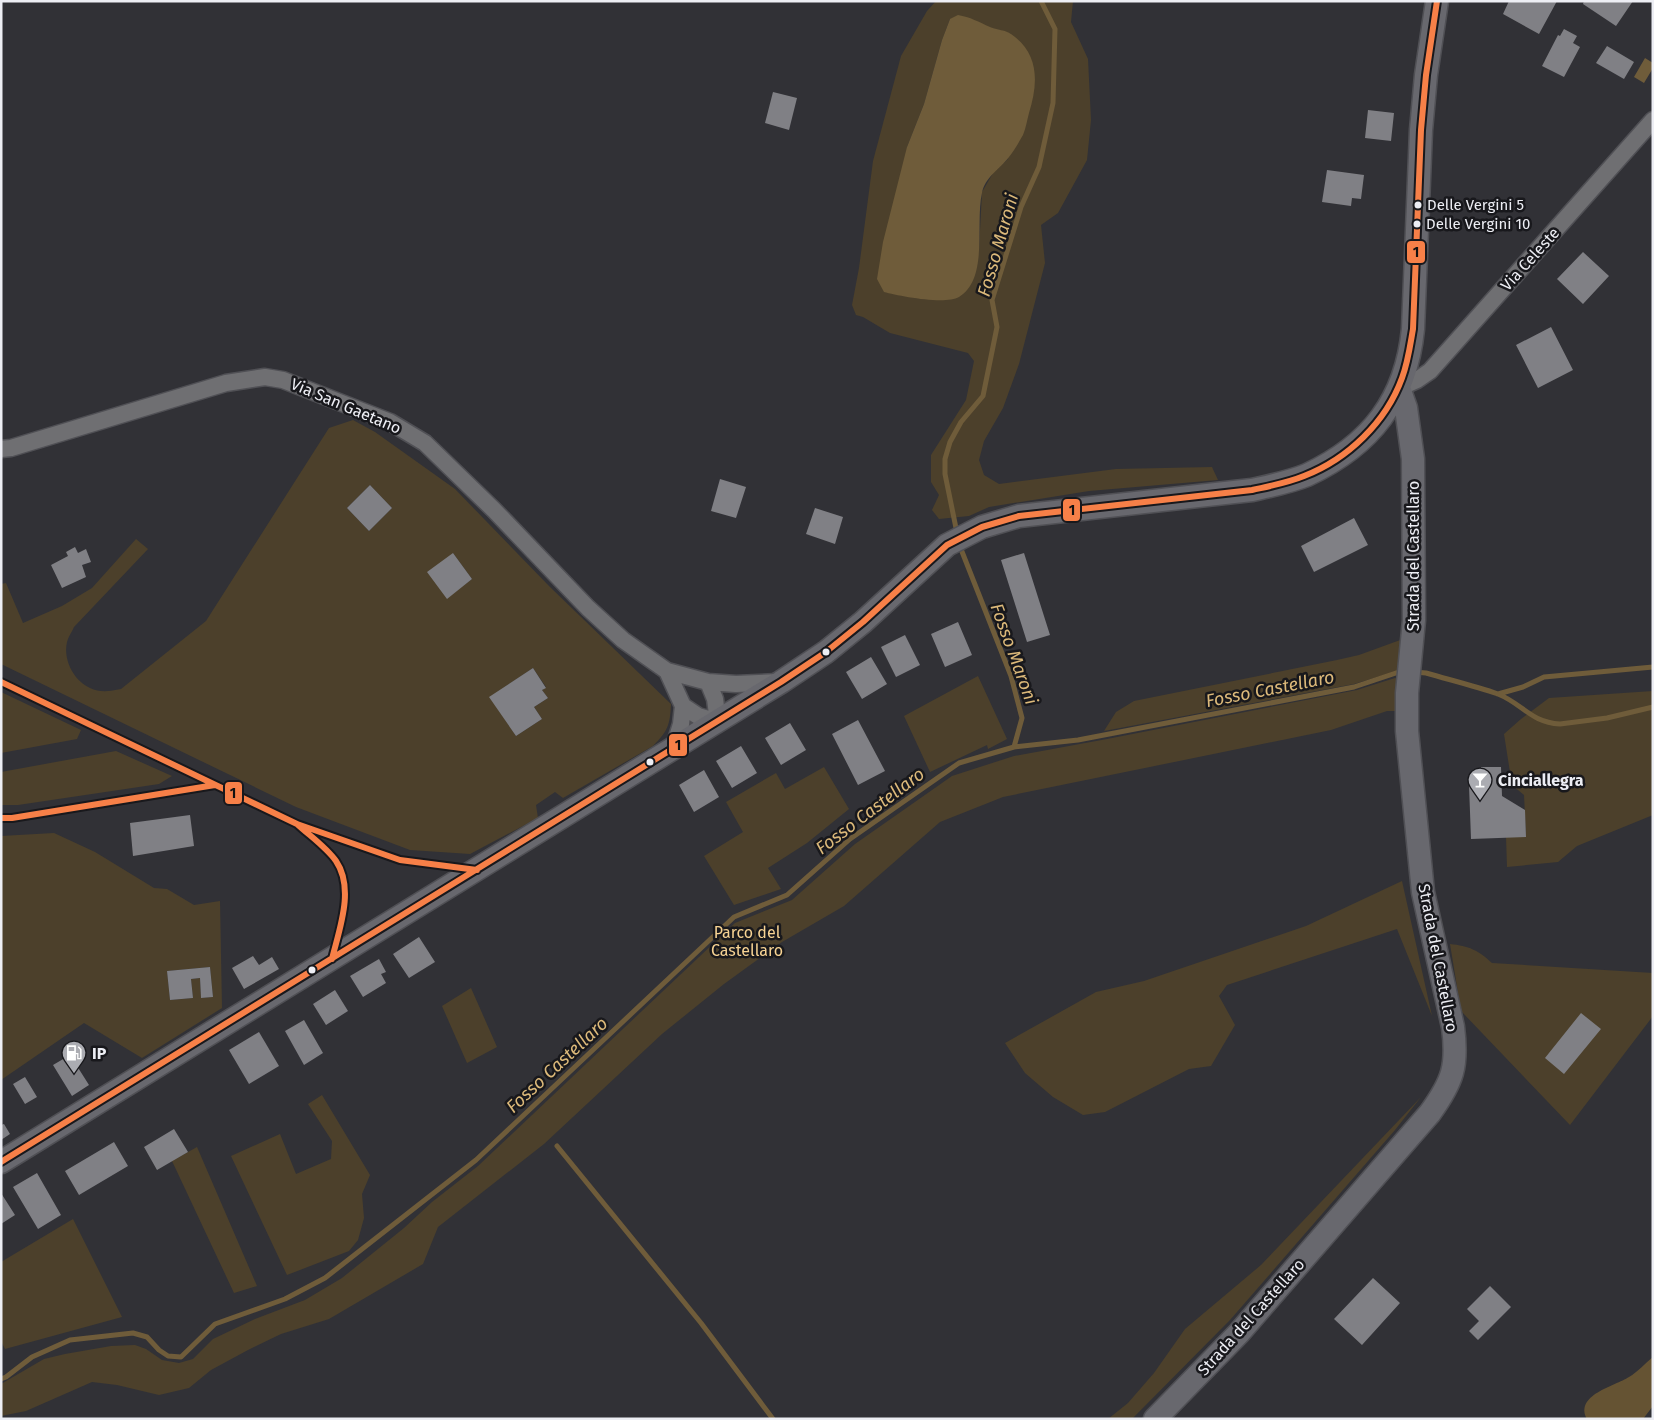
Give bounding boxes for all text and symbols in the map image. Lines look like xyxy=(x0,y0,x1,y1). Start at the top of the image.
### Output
water label: Fosso Maroni xyxy=(973,191,1023,299)
place label: Delle Vergini 5 xyxy=(1427,196,1524,214)
marker: Delle Vergini 5 xyxy=(1413,200,1423,210)
place label: Delle Vergini 10 xyxy=(1426,215,1530,233)
marker: Delle Vergini 10 xyxy=(1412,219,1422,229)
street label: Via Celeste xyxy=(1497,223,1563,295)
line badge: 1 xyxy=(1406,240,1426,264)
text: 1 xyxy=(1413,244,1419,261)
street label: Via San Gaetano xyxy=(288,374,404,438)
street label: Strada del Castellaro xyxy=(1404,481,1423,631)
line badge: 1 xyxy=(1062,498,1081,522)
text: 1 xyxy=(1069,502,1075,519)
water label: Fosso Maroni xyxy=(985,600,1043,708)
unlabelled marker xyxy=(821,647,831,657)
water label: Fosso Castellaro xyxy=(1204,666,1336,712)
line badge: 1 xyxy=(668,733,688,757)
text: 1 xyxy=(675,737,681,754)
unlabelled marker xyxy=(645,757,655,767)
water label: Fosso Castellaro xyxy=(811,763,929,859)
bar icon: Cinciallegra xyxy=(1467,767,1493,801)
place label: Cinciallegra xyxy=(1498,771,1584,790)
line badge: 1 xyxy=(224,781,243,805)
text: 1 xyxy=(230,785,236,802)
street label: Strada del Castellaro xyxy=(1414,882,1462,1034)
park label: Parco del Castellaro xyxy=(711,923,783,960)
unlabelled marker xyxy=(307,965,317,975)
water label: Fosso Castellaro xyxy=(502,1012,612,1118)
fuel station icon: IP xyxy=(61,1040,87,1074)
place label: IP xyxy=(92,1044,107,1063)
street label: Strada del Castellaro xyxy=(1194,1255,1308,1379)

